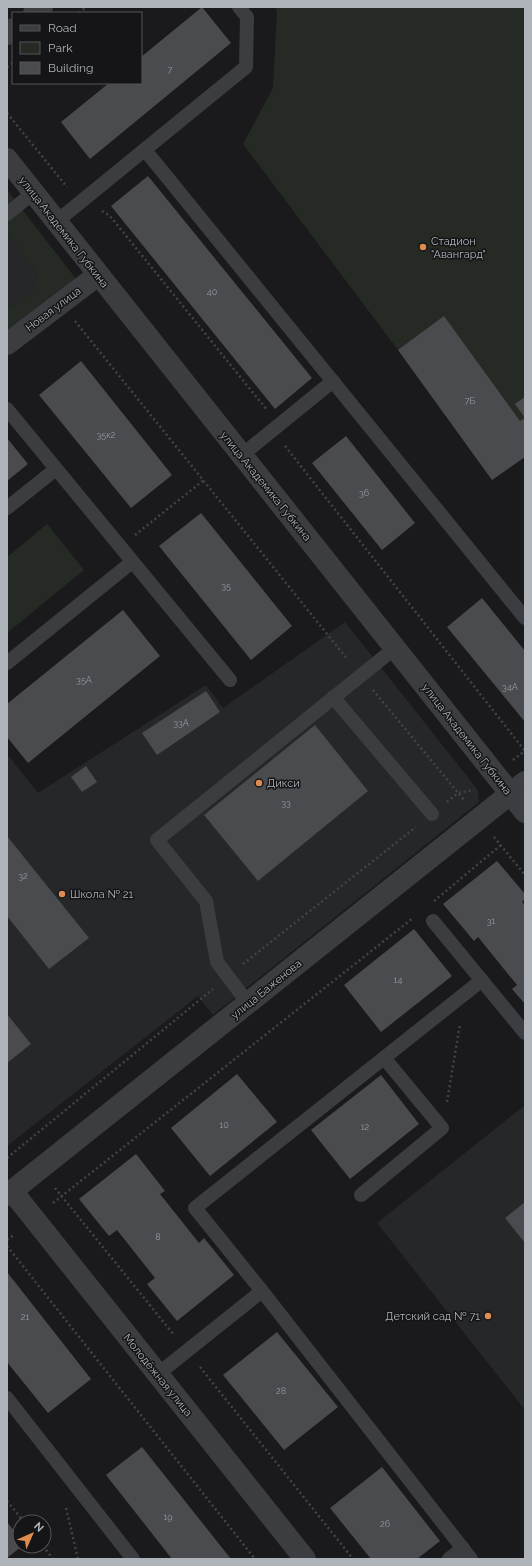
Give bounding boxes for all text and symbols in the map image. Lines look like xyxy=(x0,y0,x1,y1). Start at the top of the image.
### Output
legend xyxy=(12,12,142,84)
text: Road xyxy=(48,21,77,35)
text: Park xyxy=(48,41,73,55)
text: Building xyxy=(48,61,94,75)
house number: 7 xyxy=(168,65,173,75)
street label: улица Академика Губкина xyxy=(16,174,111,290)
place label: Стадион "Авангард" xyxy=(431,235,486,261)
marker: Стадион "Авангард" xyxy=(418,242,428,252)
street label: Новая улица xyxy=(23,284,83,334)
house number: 40 xyxy=(207,287,218,297)
house number: 7Б xyxy=(465,396,475,406)
street label: улица Академика Губкина xyxy=(217,429,314,544)
house number: 35к2 xyxy=(96,430,116,440)
house number: 36 xyxy=(359,488,370,498)
house number: 35 xyxy=(221,581,231,591)
house number: 35А xyxy=(76,675,92,685)
street label: улица Академика Губкина xyxy=(419,681,514,797)
house number: 34А xyxy=(502,682,518,692)
house number: 33А xyxy=(173,718,189,728)
place label: Дикси xyxy=(267,777,300,790)
marker: Дикси xyxy=(254,778,264,788)
house number: 33 xyxy=(281,798,291,808)
house number: 32 xyxy=(18,871,28,881)
place label: Школа № 21 xyxy=(70,888,134,901)
marker: Школа № 21 xyxy=(57,889,67,899)
house number: 31 xyxy=(487,916,495,926)
street label: улица Баженова xyxy=(228,957,304,1022)
house number: 14 xyxy=(394,975,402,985)
house number: 10 xyxy=(219,1120,229,1130)
house number: 12 xyxy=(361,1122,370,1132)
house number: 8 xyxy=(155,1232,161,1242)
place label: Детский сад № 71 xyxy=(385,1310,480,1323)
marker: Детский сад № 71 xyxy=(483,1311,493,1321)
house number: 21 xyxy=(21,1312,29,1322)
street label: Молодёжная улица xyxy=(120,1332,195,1419)
house number: 28 xyxy=(276,1386,286,1396)
house number: 19 xyxy=(163,1512,173,1522)
north arrow xyxy=(12,1514,52,1554)
house number: 26 xyxy=(380,1519,391,1529)
text: N xyxy=(31,1520,46,1535)

